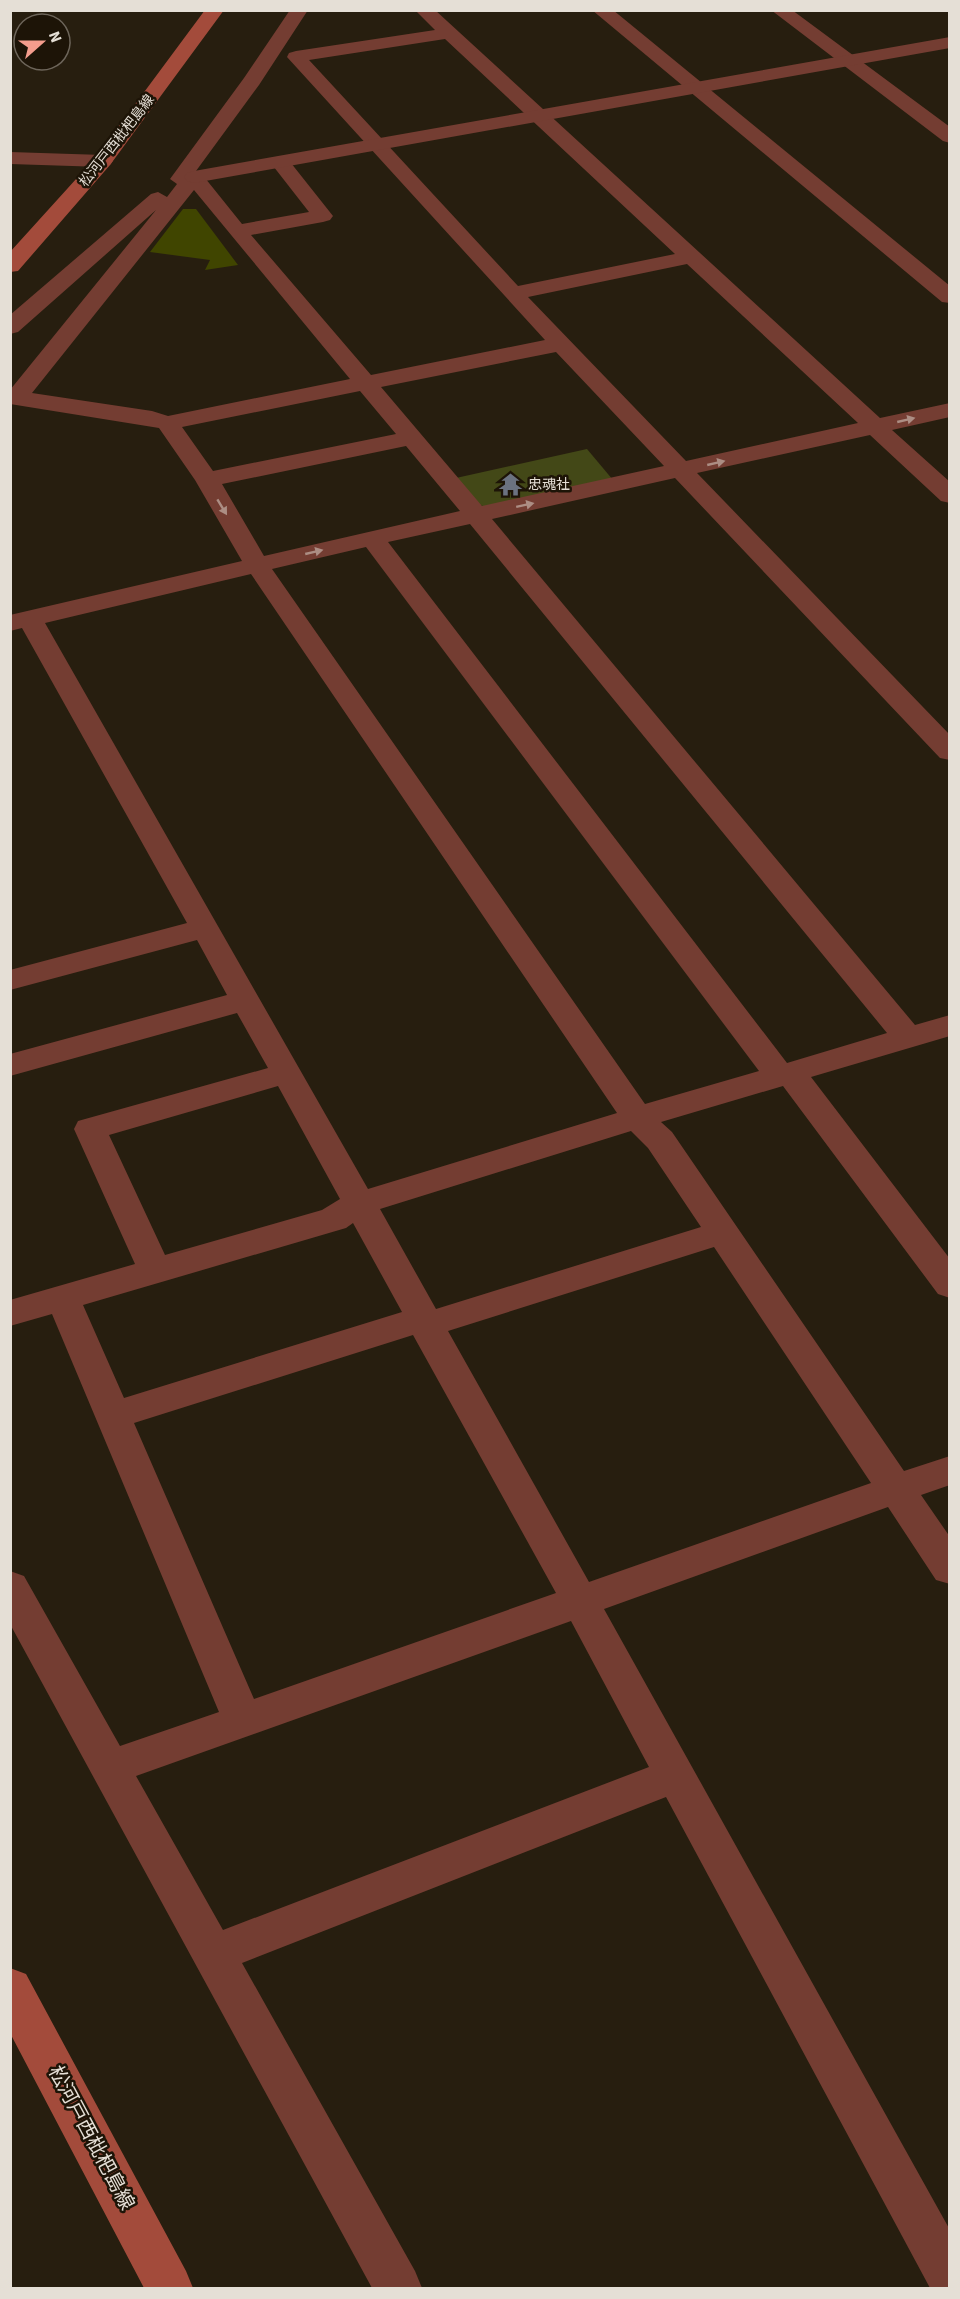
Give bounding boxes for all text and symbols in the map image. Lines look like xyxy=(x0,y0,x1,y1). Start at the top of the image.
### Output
north arrow xyxy=(12,12,72,72)
text: N xyxy=(43,28,67,46)
street label: 松河戸西枇杷島線 xyxy=(75,91,159,191)
one-way arrow xyxy=(897,415,916,424)
one-way arrow xyxy=(706,457,725,467)
temple icon: 忠魂社 xyxy=(497,472,523,498)
place label: 忠魂社 xyxy=(528,475,570,495)
one-way arrow xyxy=(217,499,228,515)
one-way arrow xyxy=(516,500,535,509)
one-way arrow xyxy=(305,546,323,556)
street label: 松河戸西枇杷島線 xyxy=(41,2061,141,2215)

